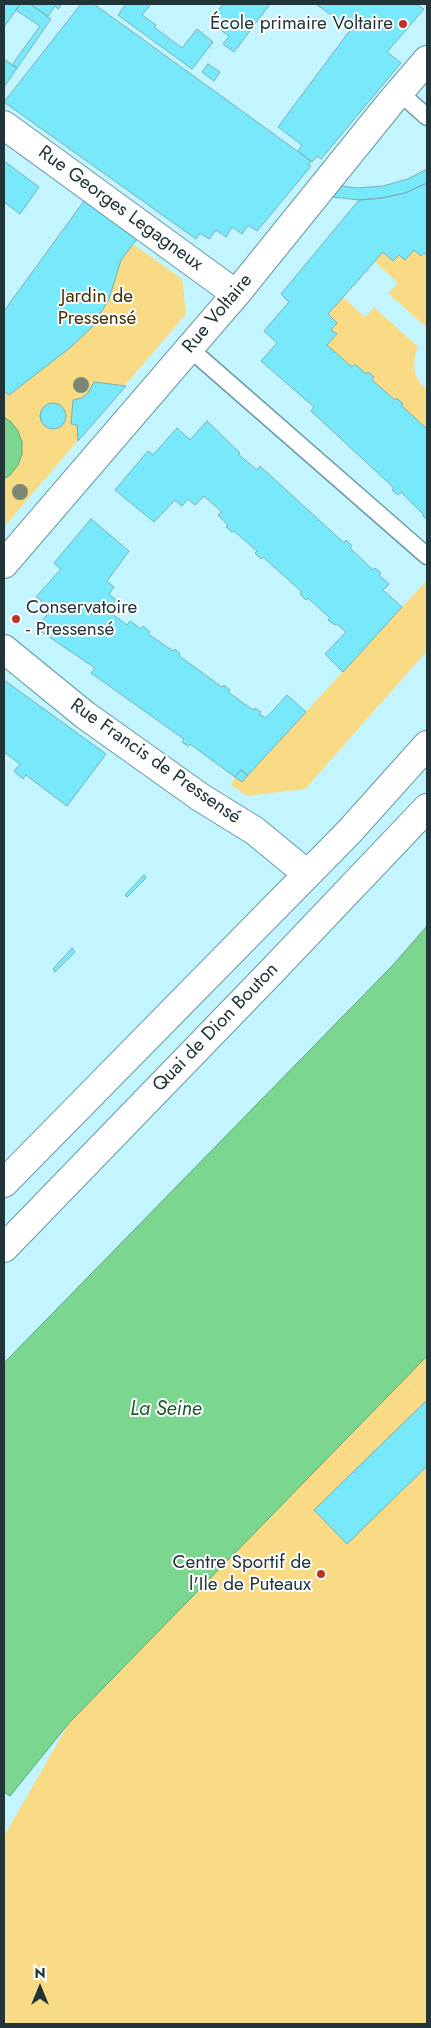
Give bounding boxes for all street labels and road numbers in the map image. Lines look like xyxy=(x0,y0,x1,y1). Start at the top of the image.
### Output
street label: Rue Georges Legagneux xyxy=(33,142,207,276)
street label: Rue Voltaire xyxy=(178,270,258,358)
street label: Rue Francis de Pressensé xyxy=(65,694,245,830)
street label: Quai de Dion Bouton xyxy=(148,959,284,1097)

